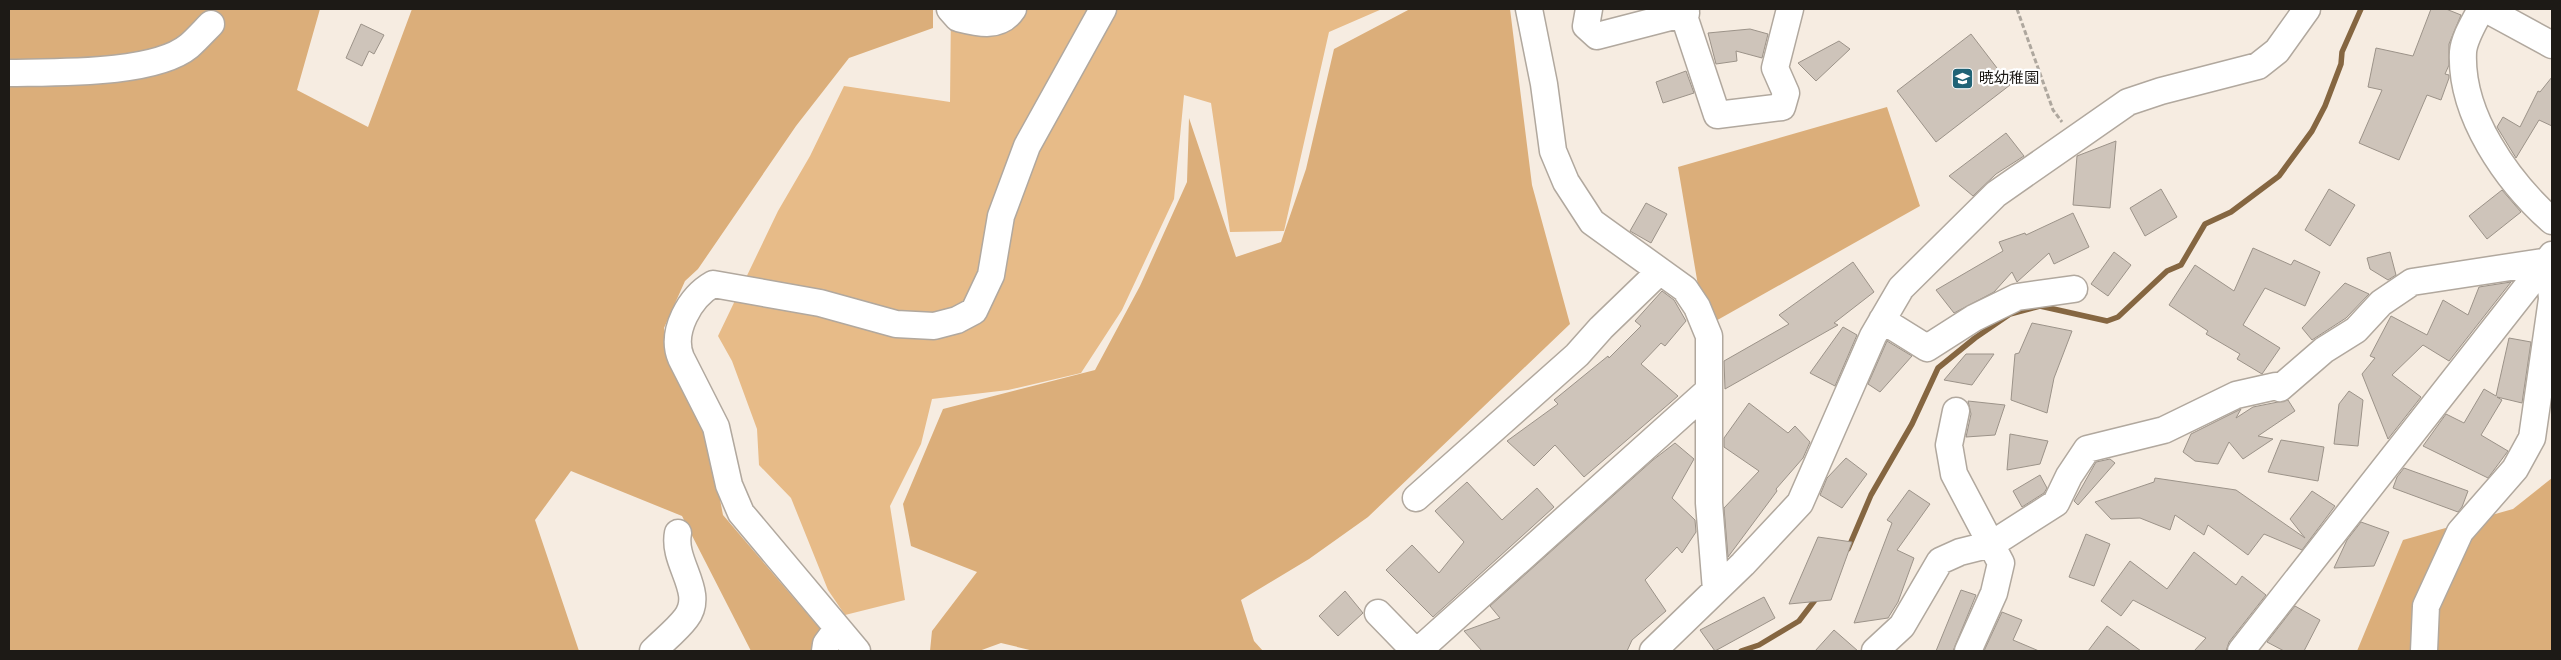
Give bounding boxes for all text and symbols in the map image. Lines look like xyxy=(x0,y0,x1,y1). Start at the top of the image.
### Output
school or university icon: 暁幼稚園 xyxy=(1951,66,1975,90)
place label: 暁幼稚園 xyxy=(1979,69,2039,87)

